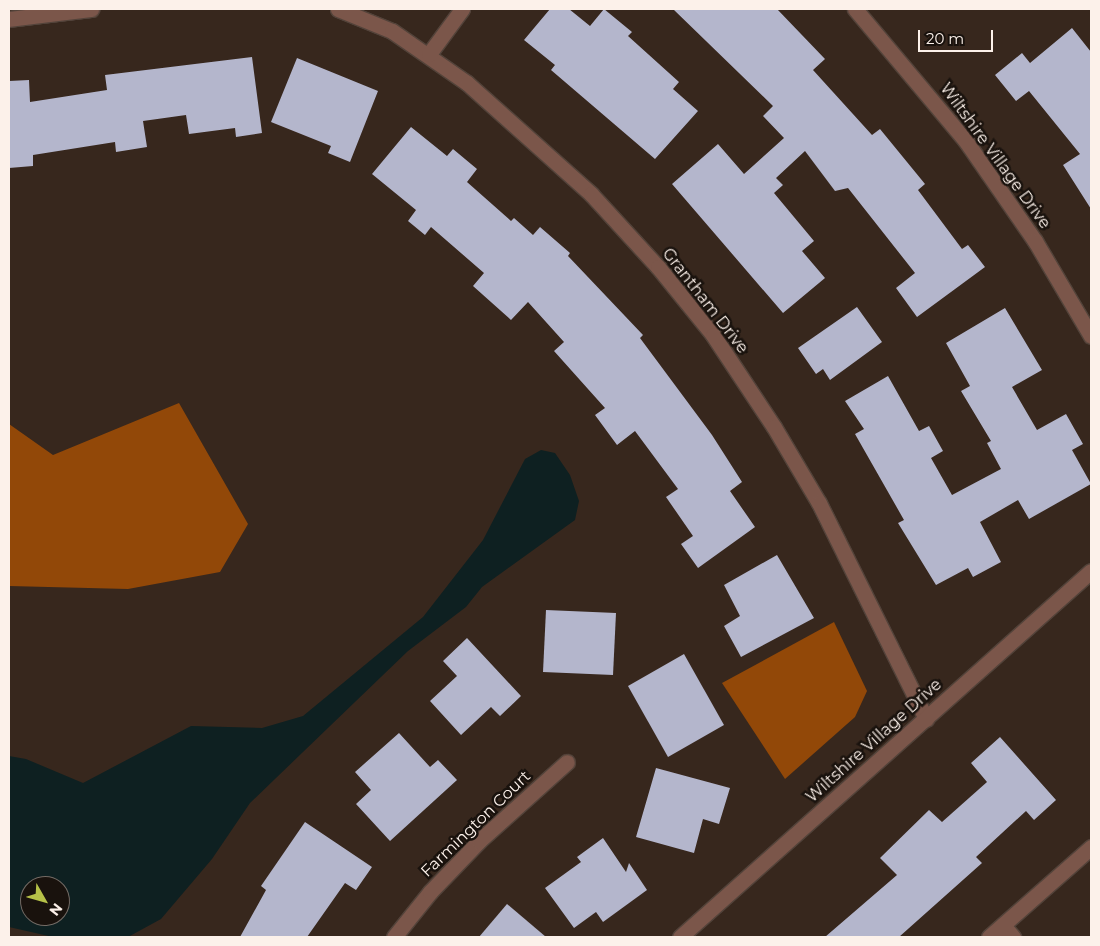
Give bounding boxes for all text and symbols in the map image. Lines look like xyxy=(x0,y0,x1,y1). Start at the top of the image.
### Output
scale bar xyxy=(920,20,995,52)
text: 20 m xyxy=(926,29,964,48)
street label: Wiltshire Village Drive xyxy=(936,79,1054,233)
street label: Grantham Drive xyxy=(658,245,752,357)
street label: Wiltshire Village Drive xyxy=(802,675,946,807)
street label: Farmington Court xyxy=(417,767,535,881)
north arrow xyxy=(20,876,70,926)
text: N xyxy=(45,900,67,920)

